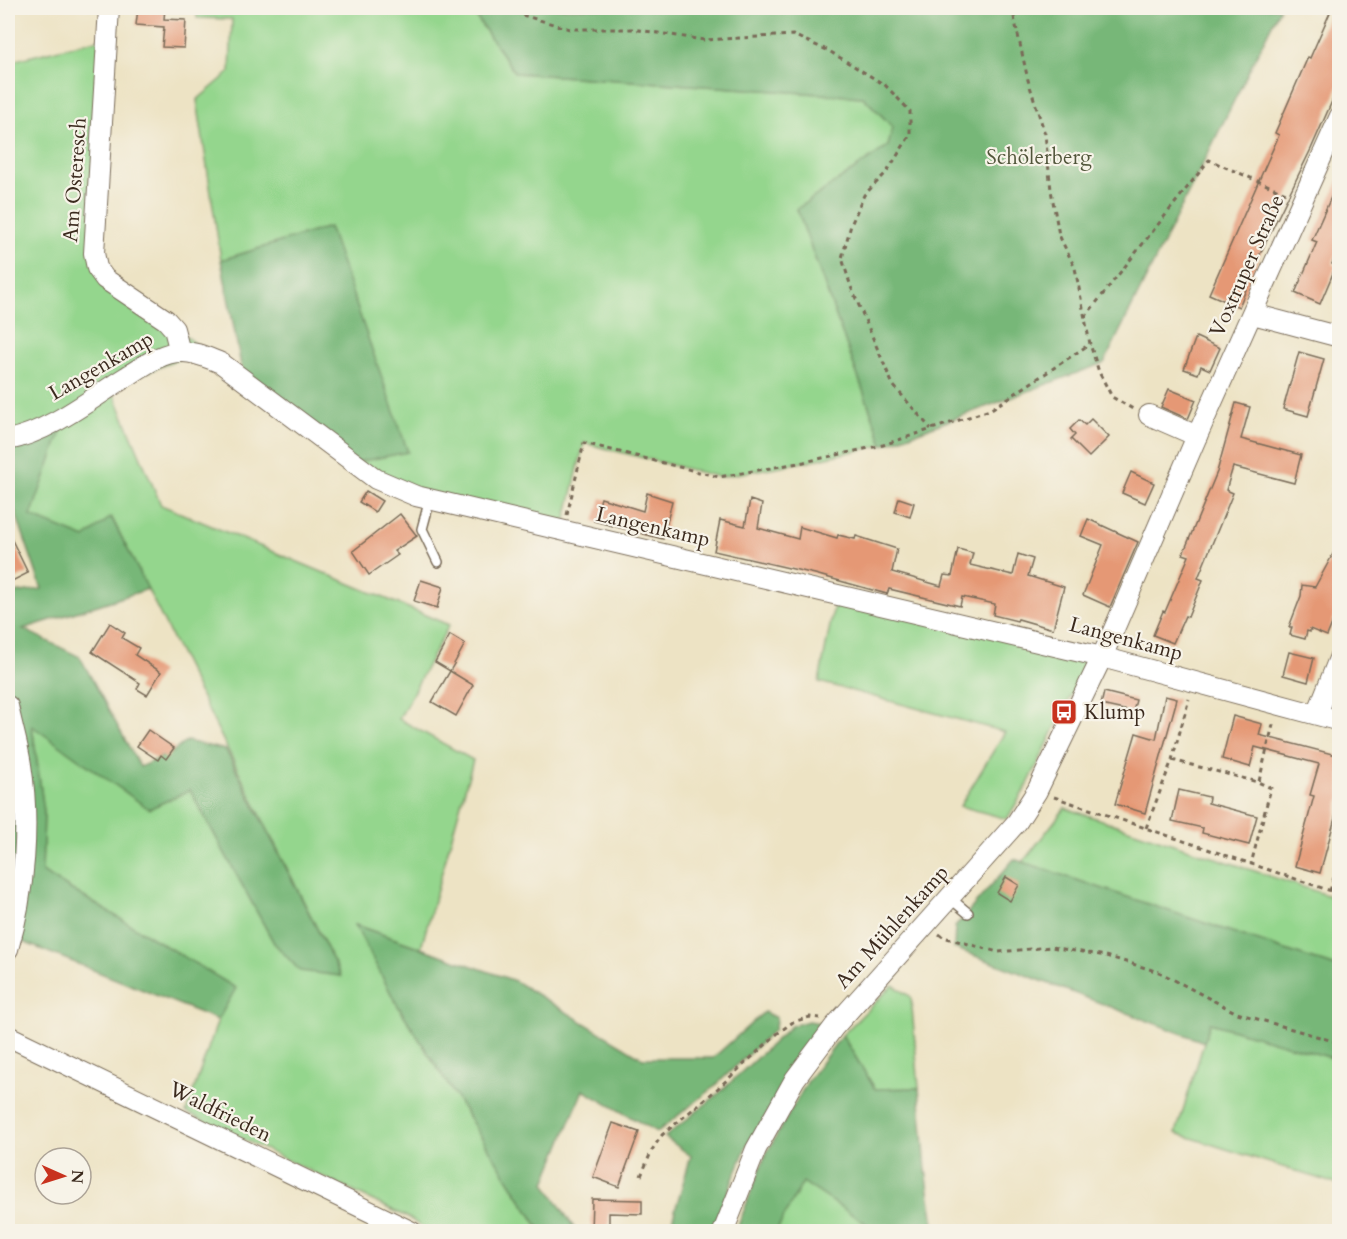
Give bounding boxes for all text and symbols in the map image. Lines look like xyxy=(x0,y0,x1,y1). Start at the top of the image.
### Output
street label: Am Osteresch xyxy=(56,116,94,243)
park label: Schölerberg xyxy=(986,143,1092,172)
street label: Voxtruper Straße xyxy=(1203,190,1291,342)
street label: Langenkamp xyxy=(43,324,159,408)
street label: Langenkamp xyxy=(593,500,713,554)
street label: Langenkamp xyxy=(1066,610,1186,668)
bus stop icon: Klump xyxy=(1049,697,1079,727)
place label: Klump xyxy=(1084,698,1145,727)
street label: Am Mühlenkamp xyxy=(829,859,955,995)
street label: Waldfrieden xyxy=(163,1074,276,1149)
north arrow xyxy=(33,1146,93,1206)
text: N xyxy=(66,1169,88,1184)

